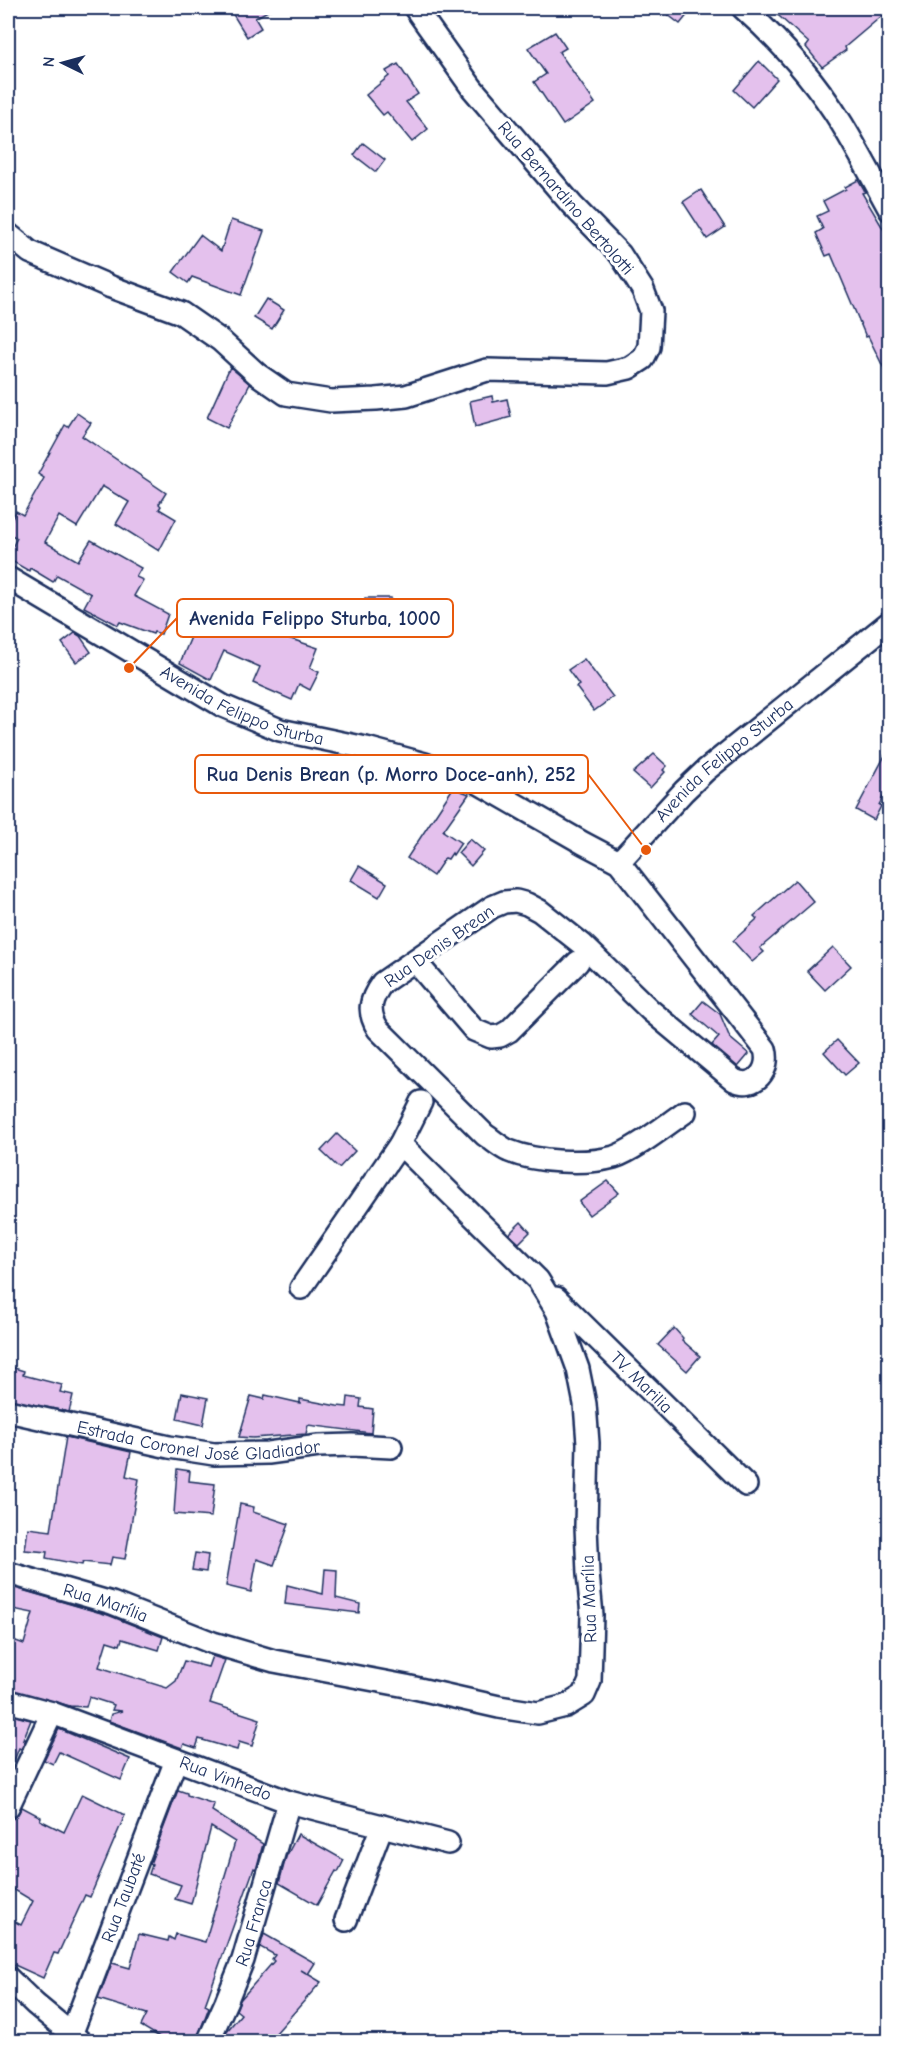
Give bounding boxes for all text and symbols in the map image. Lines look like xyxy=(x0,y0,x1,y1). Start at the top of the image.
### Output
north arrow xyxy=(33,33,93,93)
text: N xyxy=(40,56,58,68)
street label: Rua Bernardino Bertolotti xyxy=(493,117,638,279)
callout: Avenida Felippo Sturba, 1000 xyxy=(177,599,453,637)
text: Avenida Felippo Sturba, 1000 xyxy=(189,607,441,630)
street label: Avenida Felippo Sturba xyxy=(157,661,326,750)
street label: Avenida Felippo Sturba xyxy=(651,694,798,826)
callout: Rua Denis Brean (p. Morro Doce-anh), 252 xyxy=(195,755,588,793)
text: Rua Denis Brean (p. Morro Doce-anh), 252 xyxy=(206,763,576,786)
street label: Rua Denis Brean xyxy=(380,901,498,992)
street label: TV. Marilia xyxy=(606,1347,677,1418)
street label: Estrada Coronel José Gladiador xyxy=(75,1417,322,1465)
street label: Rua Marília xyxy=(577,1555,602,1643)
street label: Rua Marília xyxy=(61,1579,151,1627)
street label: Rua Vinhedo xyxy=(176,1752,274,1805)
street label: Rua Taubaté xyxy=(97,1850,150,1946)
street label: Rua Franca xyxy=(231,1877,277,1970)

